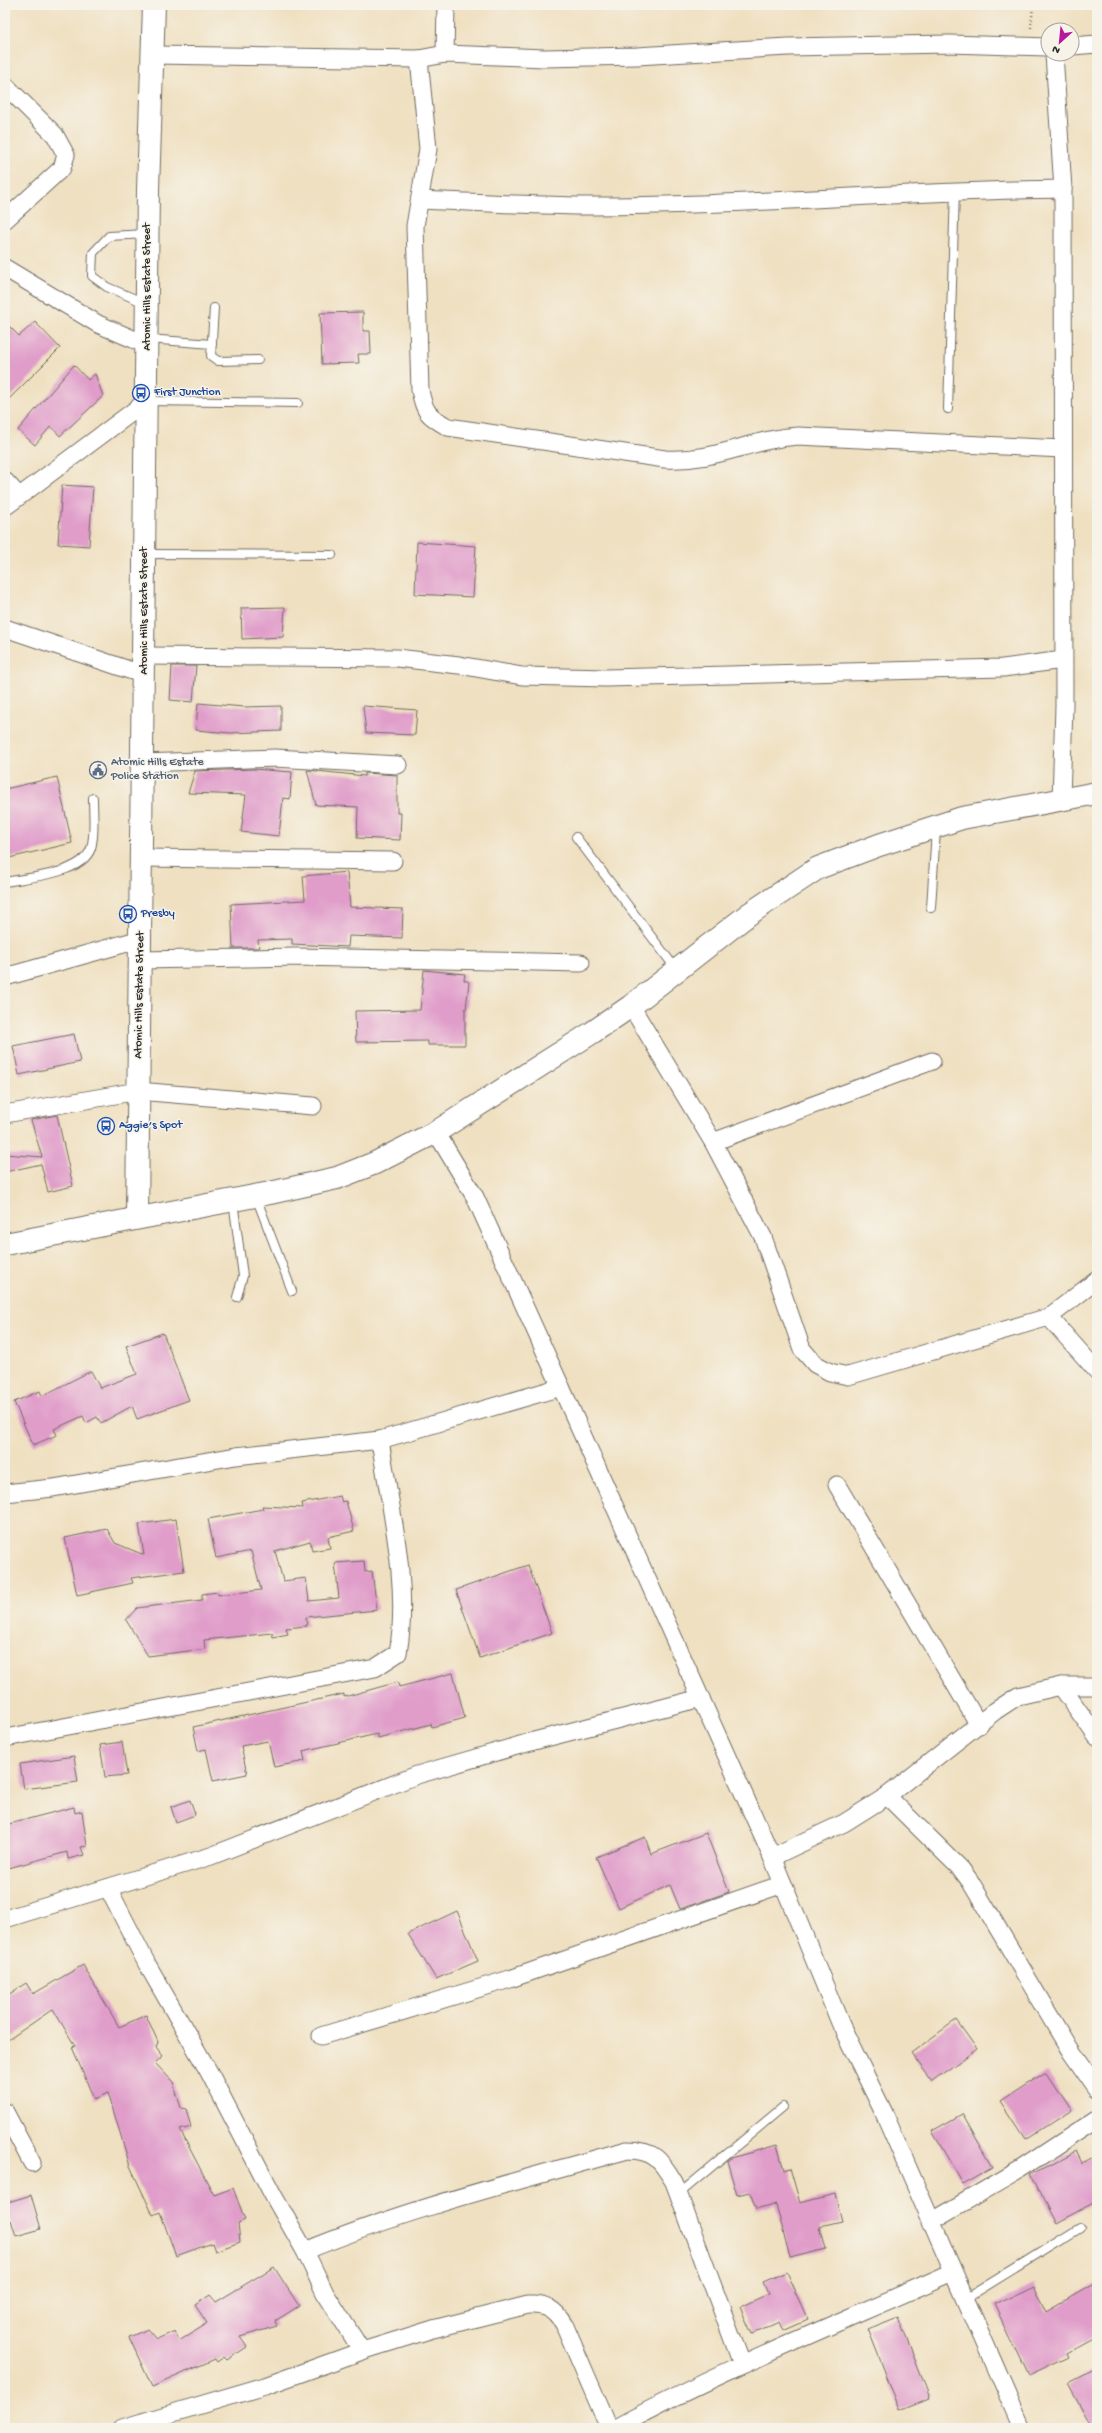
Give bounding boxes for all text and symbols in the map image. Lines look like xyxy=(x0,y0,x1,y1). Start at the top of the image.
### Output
north arrow xyxy=(1040,22,1080,62)
text: N xyxy=(1050,42,1062,56)
street label: Atomic Hills Estate Street xyxy=(141,222,155,351)
bus stop icon: First Junction xyxy=(131,383,151,403)
place label: First Junction xyxy=(153,386,221,400)
street label: Atomic Hills Estate Street xyxy=(138,546,152,675)
place label: Atomic Hills Estate Police Station xyxy=(110,756,205,784)
public building icon: Atomic Hills Estate Police Station xyxy=(88,760,108,780)
bus stop icon: Presby xyxy=(118,904,138,924)
place label: Presby xyxy=(140,907,175,921)
street label: Atomic Hills Estate Street xyxy=(132,930,148,1059)
bus stop icon: Aggie’s Spot xyxy=(96,1116,116,1136)
place label: Aggie’s Spot xyxy=(119,1119,183,1133)

